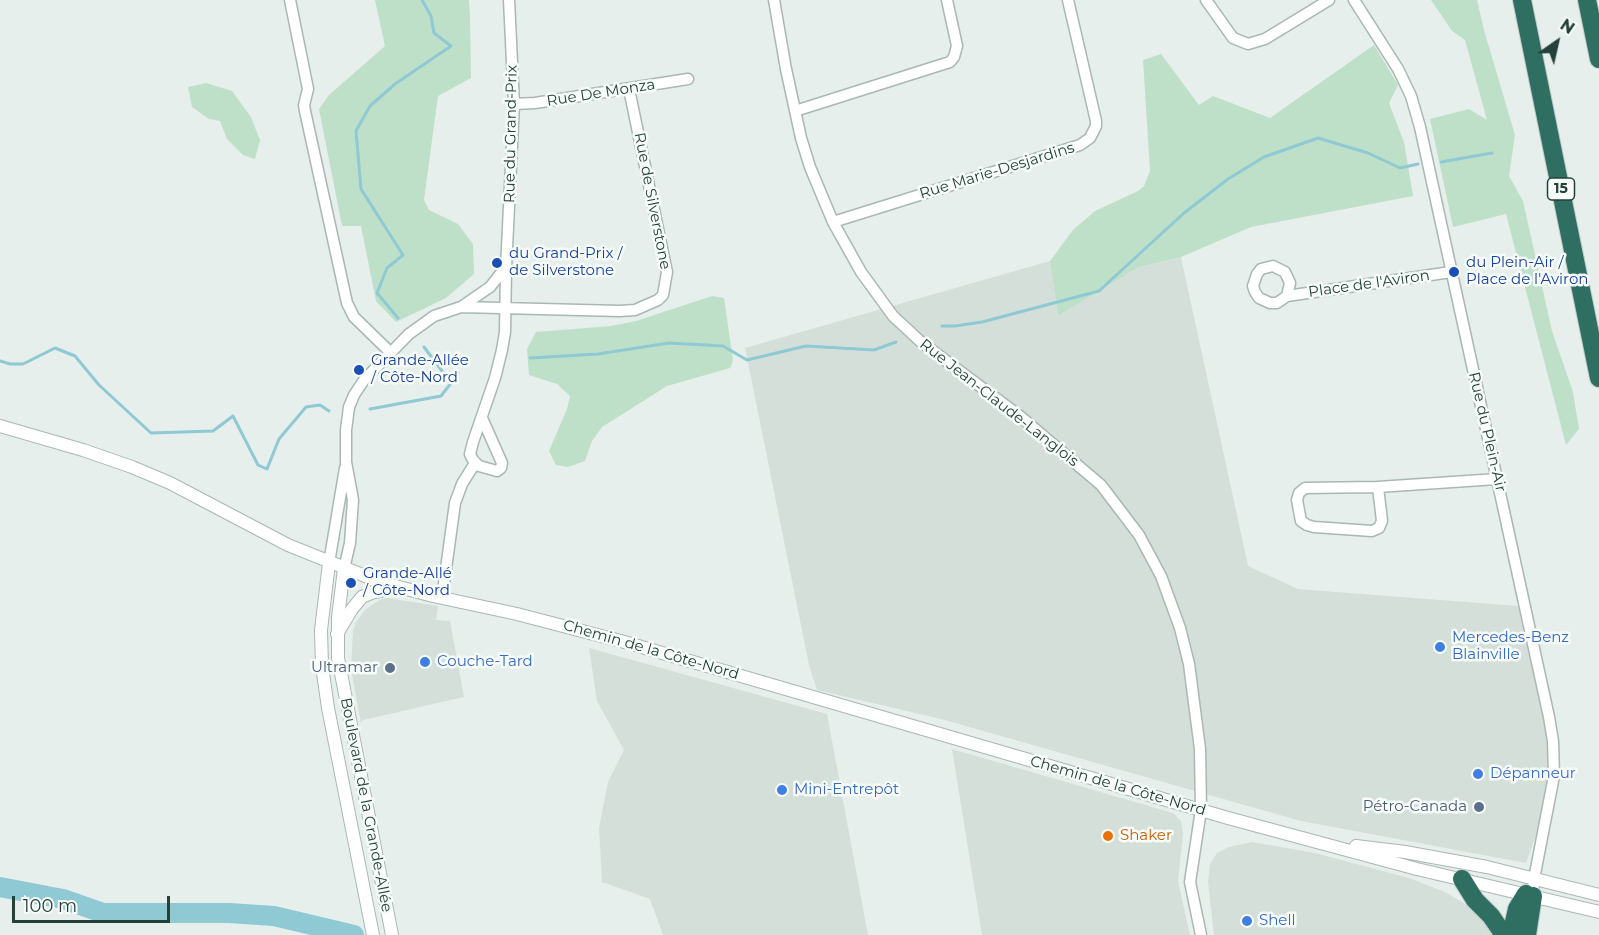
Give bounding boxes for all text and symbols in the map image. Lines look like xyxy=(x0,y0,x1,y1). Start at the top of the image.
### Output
north arrow xyxy=(1527,12,1587,72)
text: N xyxy=(1557,15,1578,38)
street label: Rue du Grand-Prix xyxy=(501,65,521,203)
street label: Rue De Monza xyxy=(545,76,657,110)
street label: Rue de Silverstone xyxy=(630,131,674,271)
street label: Rue Marie-Desjardins xyxy=(917,139,1077,203)
road number: 15 xyxy=(1548,178,1574,200)
place label: du Grand-Prix / de Silverstone xyxy=(509,245,622,280)
place label: du Plein-Air / Place de l'Aviron xyxy=(1466,254,1588,289)
marker: du Grand-Prix / de Silverstone xyxy=(490,256,504,270)
marker: du Plein-Air / Place de l'Aviron xyxy=(1447,265,1461,279)
street label: Place de l'Aviron xyxy=(1307,267,1431,301)
street label: Rue Jean-Claude-Langlois xyxy=(916,335,1082,471)
place label: Grande-Allée / Côte-Nord xyxy=(371,352,469,387)
marker: Grande-Allée / Côte-Nord xyxy=(352,363,366,377)
street label: Rue du Plein-Air xyxy=(1464,370,1510,494)
place label: Grande-Allé / Côte-Nord xyxy=(363,565,452,600)
marker: Grande-Allé / Côte-Nord xyxy=(344,576,358,590)
street label: Chemin de la Côte-Nord xyxy=(561,616,741,684)
place label: Mercedes-Benz Blainville xyxy=(1452,629,1569,664)
marker: Mercedes-Benz Blainville xyxy=(1433,640,1447,654)
place label: Couche-Tard xyxy=(437,653,533,671)
marker: Couche-Tard xyxy=(418,655,432,669)
place label: Ultramar xyxy=(311,659,378,677)
marker: Ultramar xyxy=(383,661,397,675)
street label: Boulevard de la Grande-Allée xyxy=(336,696,396,914)
street label: Chemin de la Côte-Nord xyxy=(1028,752,1208,820)
place label: Dépanneur xyxy=(1490,765,1576,783)
marker: Dépanneur xyxy=(1471,767,1485,781)
place label: Mini-Entrepôt xyxy=(794,781,899,799)
marker: Mini-Entrepôt xyxy=(775,783,789,797)
place label: Pétro-Canada xyxy=(1363,798,1467,816)
marker: Pétro-Canada xyxy=(1472,800,1486,814)
place label: Shaker xyxy=(1120,827,1172,845)
marker: Shaker xyxy=(1101,829,1115,843)
scale bar xyxy=(15,884,172,922)
text: 100 m xyxy=(23,895,77,917)
place label: Shell xyxy=(1259,912,1295,930)
marker: Shell xyxy=(1240,914,1254,928)

